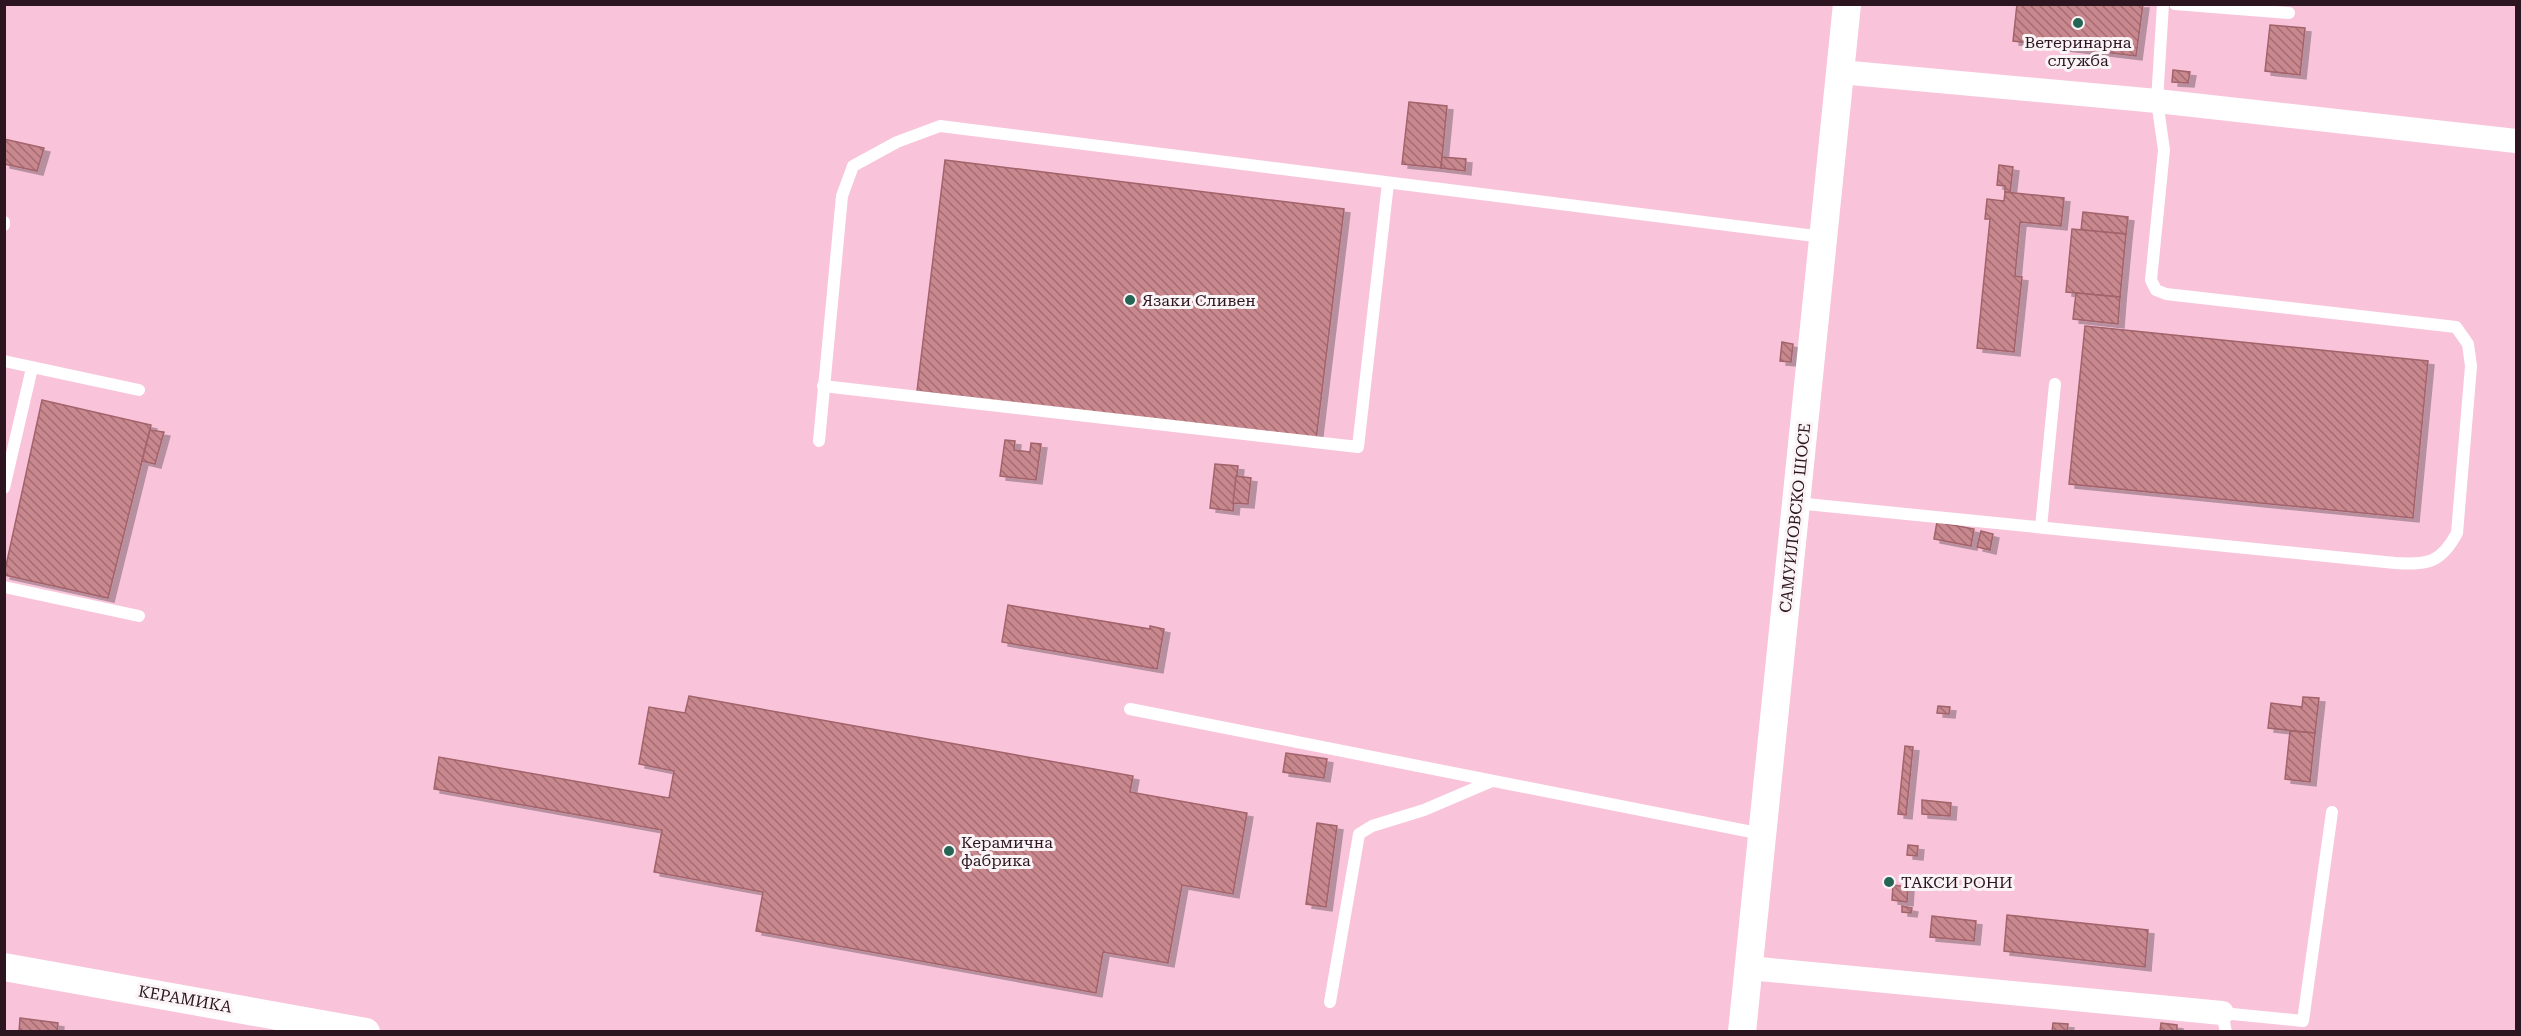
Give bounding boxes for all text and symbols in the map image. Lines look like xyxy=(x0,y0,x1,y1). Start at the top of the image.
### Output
marker: Ветеринарна служба xyxy=(2071,16,2085,30)
place label: Ветеринарна служба xyxy=(2024,33,2132,70)
place label: Язаки Сливен xyxy=(1142,291,1256,310)
marker: Язаки Сливен xyxy=(1123,293,1137,307)
street label: САМУИЛОВСКО ШОСЕ xyxy=(1776,422,1814,614)
place label: Керамична фабрика xyxy=(961,833,1053,870)
marker: Керамична фабрика xyxy=(942,844,956,858)
place label: ТАКСИ РОНИ xyxy=(1901,873,2013,892)
marker: ТАКСИ РОНИ xyxy=(1882,875,1896,889)
street label: КЕРАМИКА xyxy=(137,981,234,1017)

